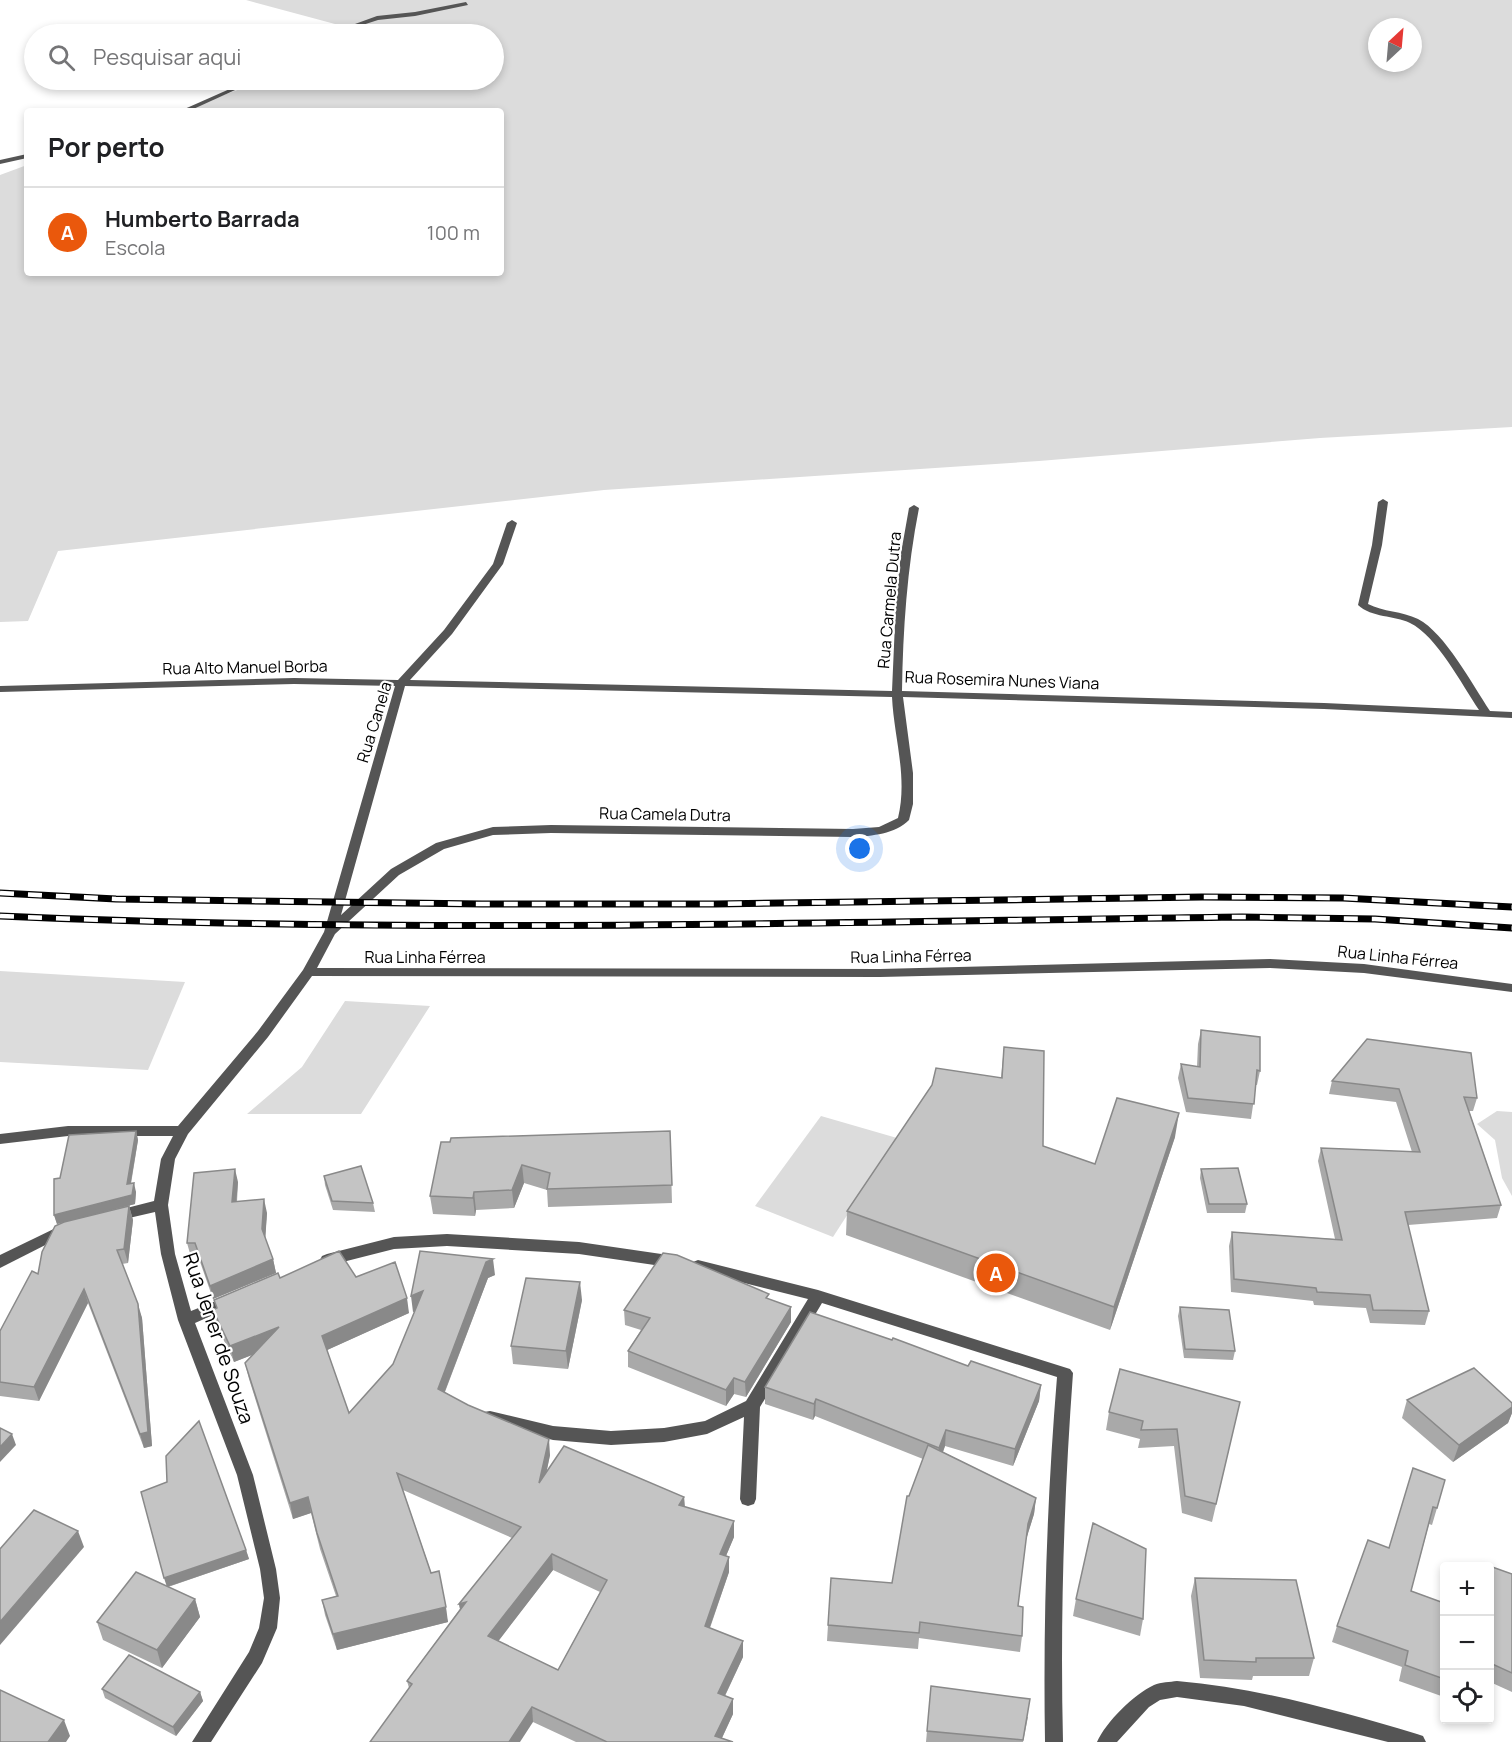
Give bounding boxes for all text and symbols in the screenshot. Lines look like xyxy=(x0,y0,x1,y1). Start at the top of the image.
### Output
north arrow xyxy=(1368,18,1422,72)
search box xyxy=(24,24,504,90)
icon: search xyxy=(45,41,78,74)
text: Pesquisar aqui xyxy=(93,42,241,72)
text: Por perto xyxy=(48,129,165,165)
text: Humberto Barrada xyxy=(105,204,300,234)
text: A xyxy=(61,219,74,246)
text: 100 m xyxy=(427,219,480,246)
text: Escola xyxy=(105,234,165,261)
street label: Rua Carmela Dutra xyxy=(872,531,906,669)
street label: Rua Alto Manuel Borba xyxy=(162,655,328,679)
street label: Rua Rosemira Nunes Viana xyxy=(904,666,1100,694)
street label: Rua Canela xyxy=(351,679,397,765)
street label: Rua Camela Dutra xyxy=(599,802,731,826)
your location xyxy=(845,834,874,863)
street label: Rua Linha Férrea xyxy=(1337,940,1459,974)
street label: Rua Linha Férrea xyxy=(850,944,972,968)
street label: Rua Linha Férrea xyxy=(364,946,486,968)
street label: Rua Jener de Souza xyxy=(177,1249,261,1427)
pin: A xyxy=(976,1250,1016,1296)
map controls xyxy=(1440,1562,1494,1724)
button: + xyxy=(1440,1562,1494,1616)
button: − xyxy=(1440,1616,1494,1670)
button: locate xyxy=(1440,1670,1494,1724)

